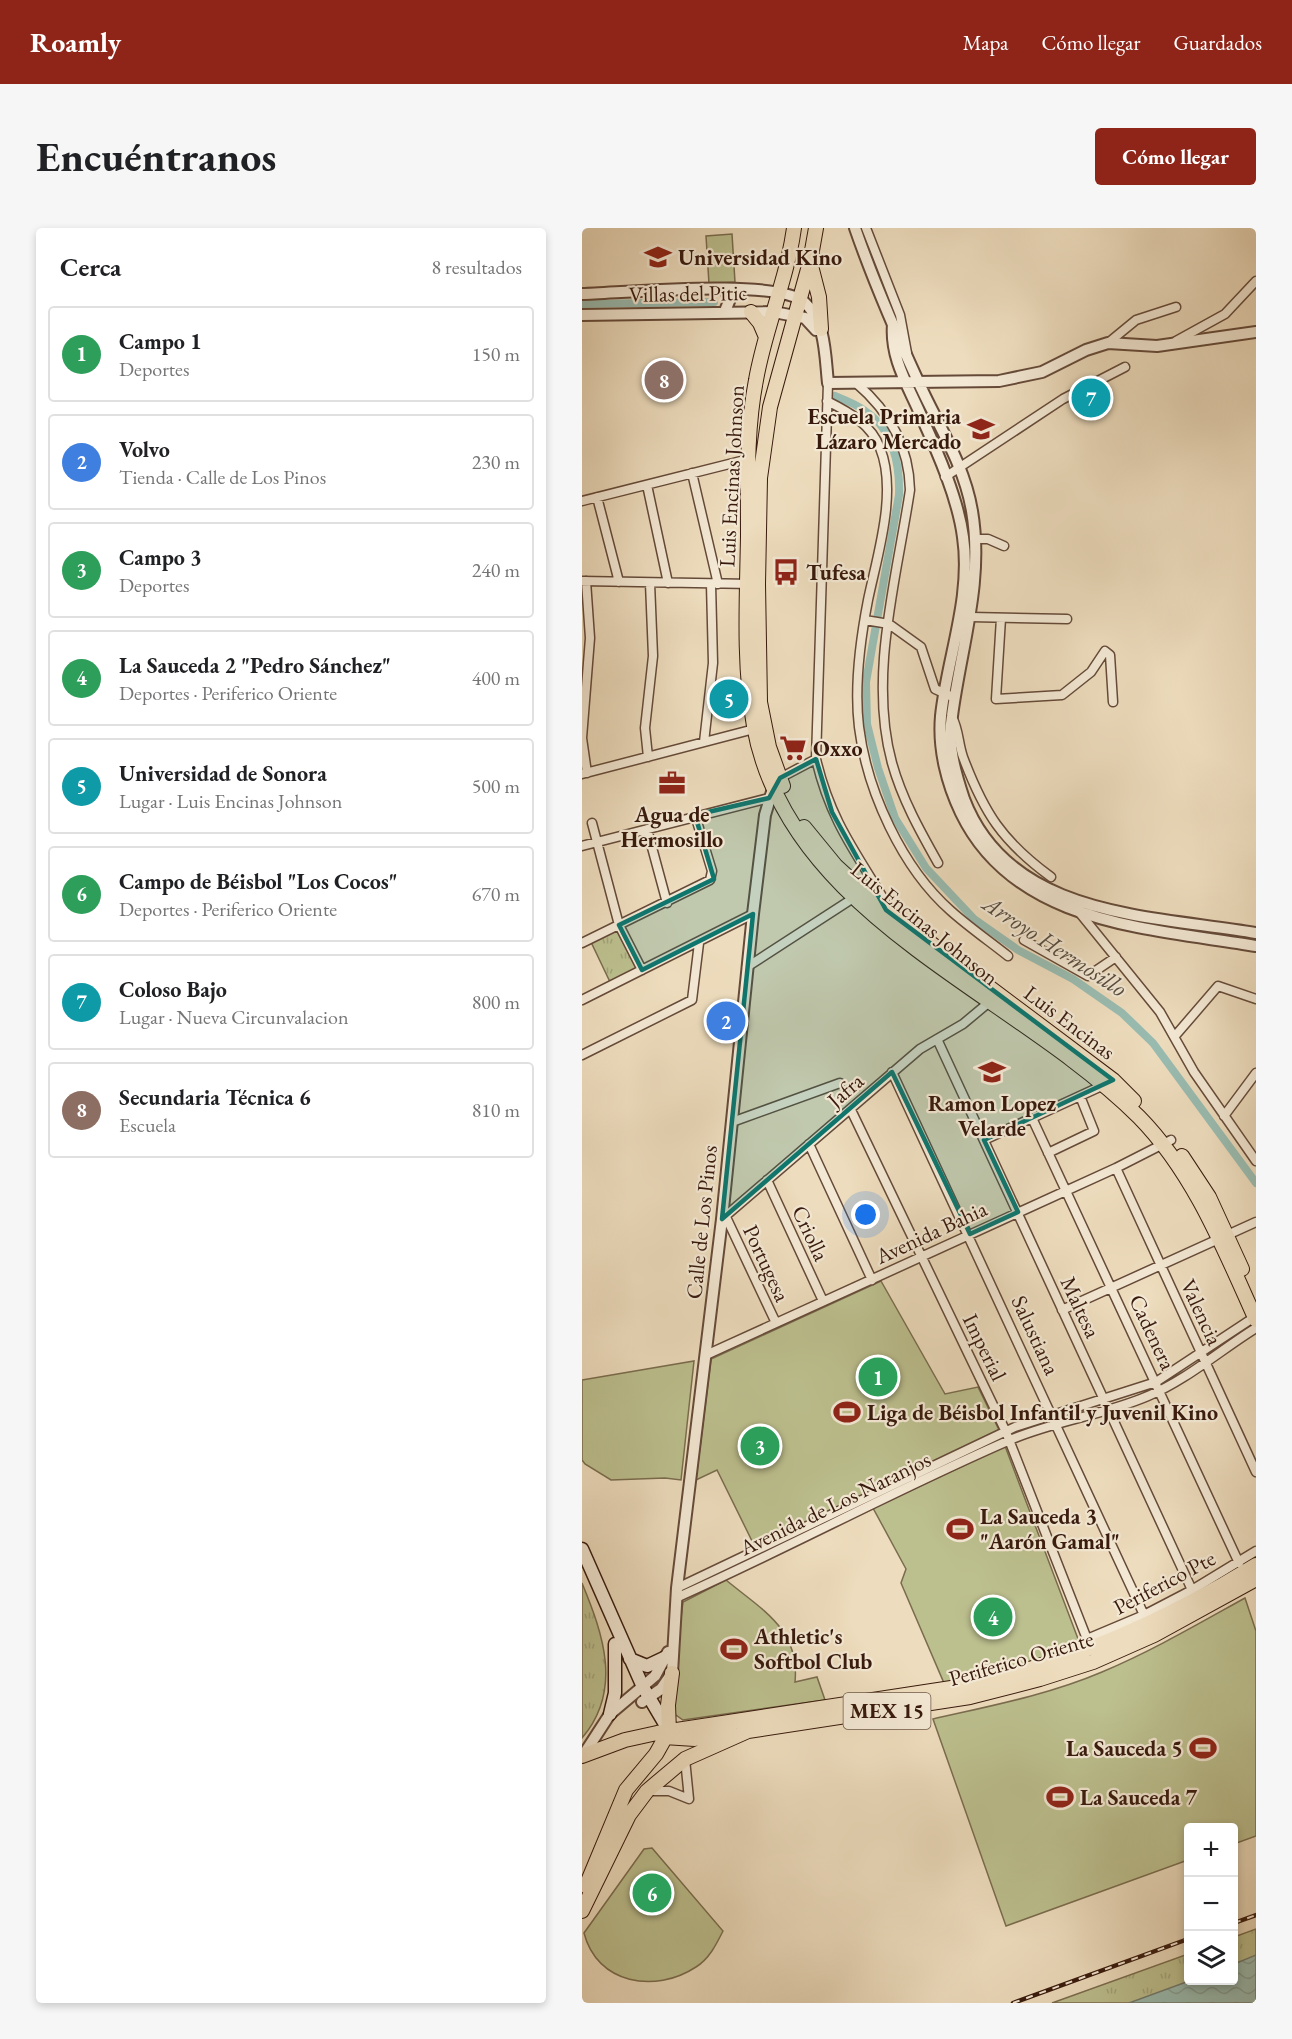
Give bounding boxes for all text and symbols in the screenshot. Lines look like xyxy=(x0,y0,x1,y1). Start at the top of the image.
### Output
text: Roamly xyxy=(30,24,121,60)
text: Mapa xyxy=(963,29,1008,56)
text: Cómo llegar xyxy=(1041,29,1140,56)
text: Guardados xyxy=(1173,29,1262,56)
button: Cómo llegar xyxy=(1095,128,1256,185)
text: Encuéntranos xyxy=(36,129,276,184)
school or university icon: Universidad Kino xyxy=(643,242,673,272)
place label: Universidad Kino xyxy=(678,243,842,272)
text: Cerca xyxy=(60,250,121,284)
text: 8 resultados xyxy=(431,254,522,280)
street label: Villas del Pitic xyxy=(628,278,748,309)
text: Campo 1 xyxy=(119,327,202,356)
text: 1 xyxy=(76,341,87,367)
text: 150 m xyxy=(472,341,520,367)
text: Deportes xyxy=(119,356,189,382)
pin: 8 xyxy=(644,358,683,402)
pin: 7 xyxy=(1072,376,1110,420)
street label: Luis Encinas Johnson xyxy=(712,384,751,568)
place label: Escuela Primaria Lázaro Mercado xyxy=(807,402,961,456)
school or university icon: Escuela Primaria Lázaro Mercado xyxy=(966,414,996,444)
text: Volvo xyxy=(119,435,170,464)
text: 2 xyxy=(76,449,87,475)
text: 230 m xyxy=(472,449,520,475)
text: Tienda · Calle de Los Pinos xyxy=(119,464,326,490)
text: Campo 3 xyxy=(119,543,202,572)
text: 3 xyxy=(76,557,87,583)
text: 240 m xyxy=(472,557,520,583)
bus stop icon: Tufesa xyxy=(771,557,801,587)
place label: Tufesa xyxy=(806,558,866,587)
text: Deportes xyxy=(119,572,189,598)
text: La Sauceda 2 "Pedro Sánchez" xyxy=(119,651,391,680)
text: 4 xyxy=(76,665,87,691)
text: 400 m xyxy=(472,665,520,691)
pin: 5 xyxy=(710,676,748,722)
text: Deportes · Periferico Oriente xyxy=(119,680,337,706)
supermarket icon: Oxxo xyxy=(778,733,808,763)
place label: Oxxo xyxy=(813,734,862,763)
text: Universidad de Sonora xyxy=(119,759,327,788)
office icon: Agua de Hermosillo xyxy=(657,768,687,798)
text: 5 xyxy=(76,773,87,799)
text: 500 m xyxy=(472,773,520,799)
text: Lugar · Luis Encinas Johnson xyxy=(119,788,342,814)
place label: Agua de Hermosillo xyxy=(621,800,723,854)
street label: Luis Encinas Johnson xyxy=(845,855,1005,992)
text: Campo de Béisbol "Los Cocos" xyxy=(119,867,397,896)
text: 6 xyxy=(76,881,87,907)
text: 670 m xyxy=(472,881,520,907)
water label: Arroyo Hermosillo xyxy=(976,887,1133,1004)
text: Deportes · Periferico Oriente xyxy=(119,896,337,922)
text: Coloso Bajo xyxy=(119,975,227,1004)
street label: Luis Encinas xyxy=(1018,979,1121,1066)
text: 7 xyxy=(76,989,87,1015)
text: 800 m xyxy=(472,989,520,1015)
pin: 2 xyxy=(706,998,746,1044)
text: Lugar · Nueva Circunvalacion xyxy=(119,1004,348,1030)
school or university icon: Ramon Lopez Velarde xyxy=(977,1057,1007,1087)
street label: Jafra xyxy=(819,1066,870,1116)
text: Secundaria Técnica 6 xyxy=(119,1083,311,1112)
place label: Ramon Lopez Velarde xyxy=(928,1089,1056,1143)
text: 8 xyxy=(76,1097,87,1123)
text: 810 m xyxy=(472,1097,520,1123)
text: Escuela xyxy=(119,1112,176,1138)
street label: Calle de Los Pinos xyxy=(679,1144,724,1300)
street label: Avenida Bahia xyxy=(870,1194,992,1271)
your location xyxy=(851,1200,880,1229)
street label: Criolla xyxy=(785,1201,836,1266)
street label: Portugesa xyxy=(736,1220,797,1307)
street label: Maltesa xyxy=(1054,1272,1107,1343)
street label: Valencia xyxy=(1174,1274,1230,1350)
street label: Cadenera xyxy=(1122,1290,1183,1375)
street label: Salustiana xyxy=(1005,1291,1067,1380)
street label: Imperial xyxy=(956,1309,1013,1386)
pin: 1 xyxy=(858,1354,898,1400)
sports icon: Liga de Béisbol Infantil y Juvenil Kino xyxy=(832,1397,862,1427)
place label: Liga de Béisbol Infantil y Juvenil Kino xyxy=(867,1398,1218,1427)
pin: 3 xyxy=(740,1424,780,1468)
street label: Avenida de Los Naranjos xyxy=(734,1445,935,1563)
place label: La Sauceda 3 "Aarón Gamal" xyxy=(980,1502,1120,1556)
sports icon: La Sauceda 3 "Aarón Gamal" xyxy=(945,1514,975,1544)
street label: Periferico Pte xyxy=(1108,1543,1221,1621)
pin: 4 xyxy=(974,1594,1012,1640)
place label: Athletic's Softbol Club xyxy=(753,1622,872,1676)
street label: Periferico Oriente xyxy=(945,1624,1097,1693)
sports icon: Athletic's Softbol Club xyxy=(719,1634,749,1664)
road number: MEX 15 xyxy=(844,1693,930,1729)
sports icon: La Sauceda 5 xyxy=(1188,1733,1218,1763)
place label: La Sauceda 5 xyxy=(1066,1734,1183,1763)
sports icon: La Sauceda 7 xyxy=(1045,1782,1075,1812)
place label: La Sauceda 7 xyxy=(1080,1783,1197,1812)
map controls xyxy=(1184,1823,1238,1985)
button: + xyxy=(1184,1823,1238,1877)
pin: 6 xyxy=(632,1870,672,1916)
button: − xyxy=(1184,1877,1238,1931)
button: layers xyxy=(1184,1931,1238,1985)

